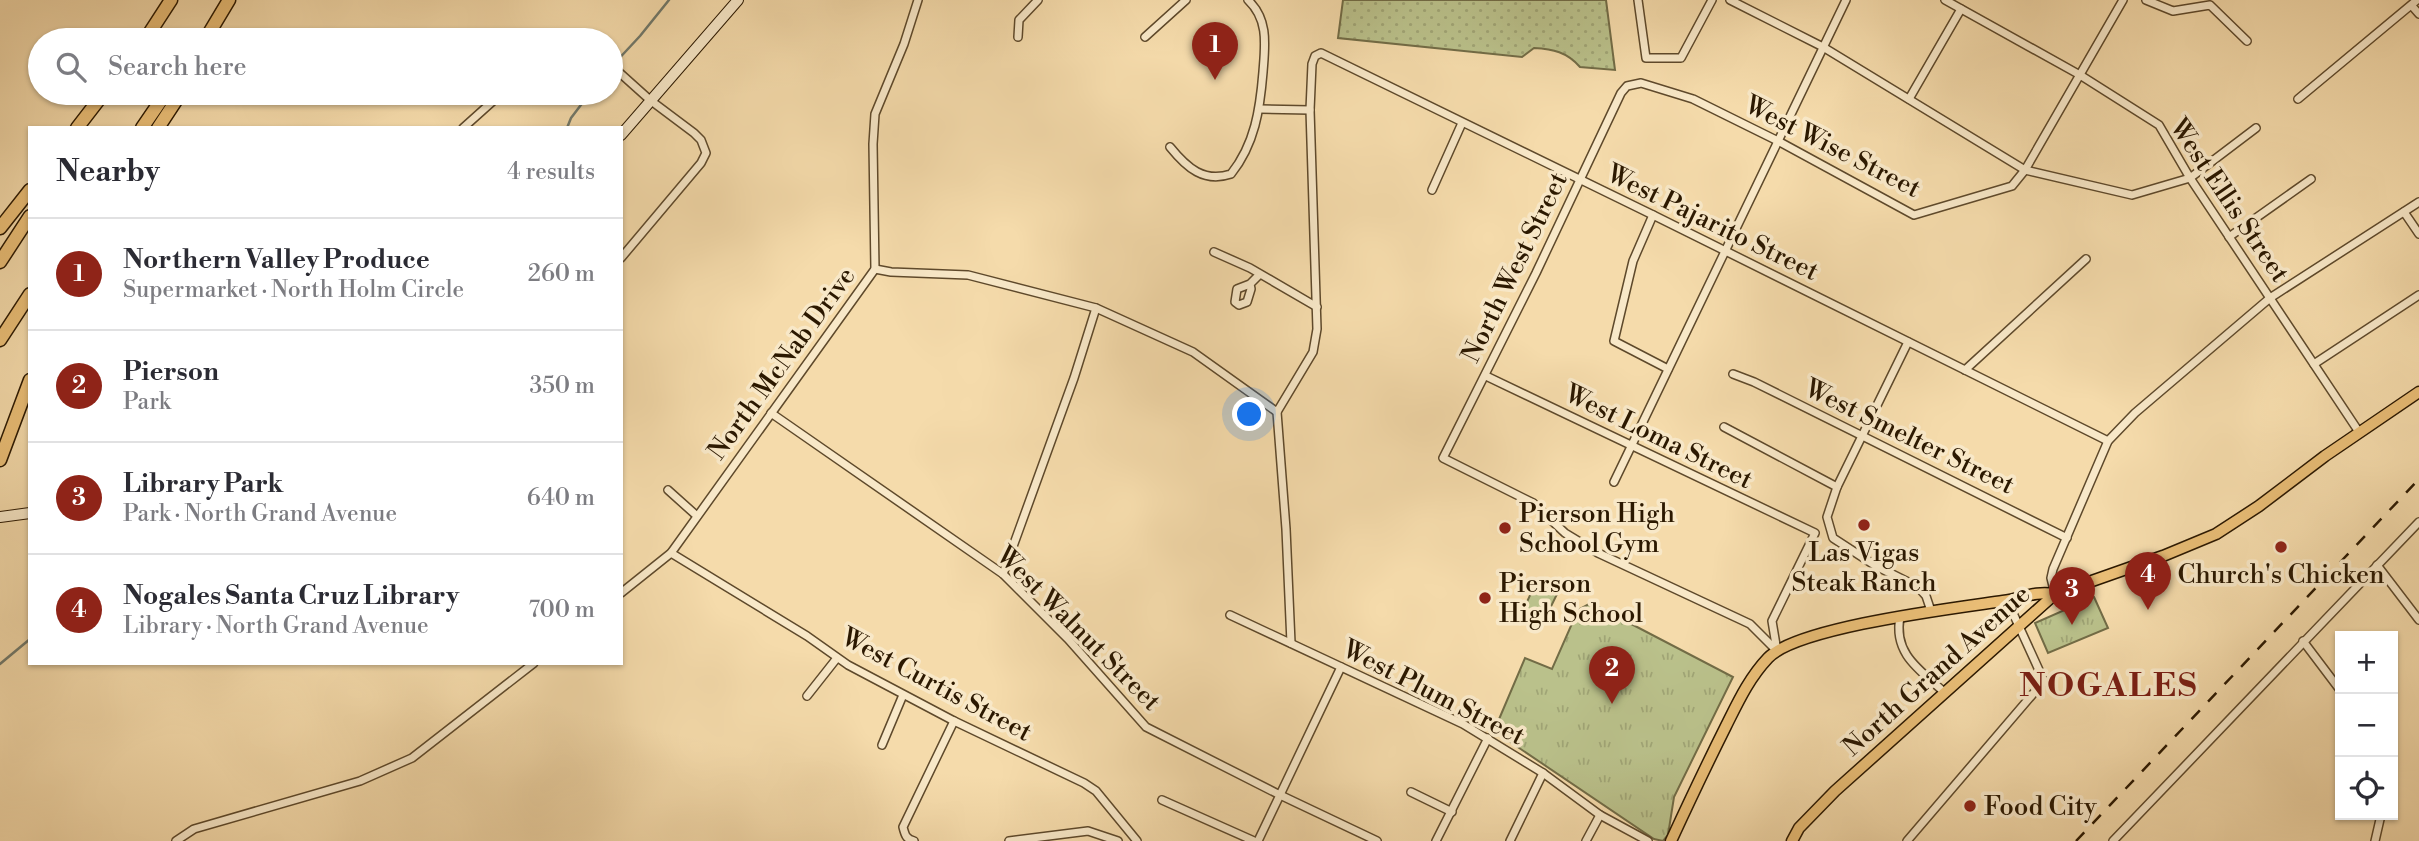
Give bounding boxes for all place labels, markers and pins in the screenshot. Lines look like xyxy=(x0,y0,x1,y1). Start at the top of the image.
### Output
pin: 1 xyxy=(1192,22,1238,80)
place label: Pierson High School Gym xyxy=(1519,498,1675,560)
marker: Las Vigas Steak Ranch xyxy=(1856,517,1872,533)
marker: Pierson High School Gym xyxy=(1497,520,1513,536)
place label: Las Vigas Steak Ranch xyxy=(1792,537,1936,599)
marker: Church's Chicken xyxy=(2273,539,2289,555)
pin: 4 xyxy=(2125,552,2171,610)
place label: Church's Chicken xyxy=(2177,559,2385,591)
pin: 3 xyxy=(2049,567,2095,625)
place label: Pierson High School xyxy=(1499,568,1643,630)
marker: Pierson High School xyxy=(1477,590,1493,606)
pin: 2 xyxy=(1589,646,1635,704)
place label: Food City xyxy=(1984,791,2097,823)
marker: Food City xyxy=(1962,798,1978,814)

